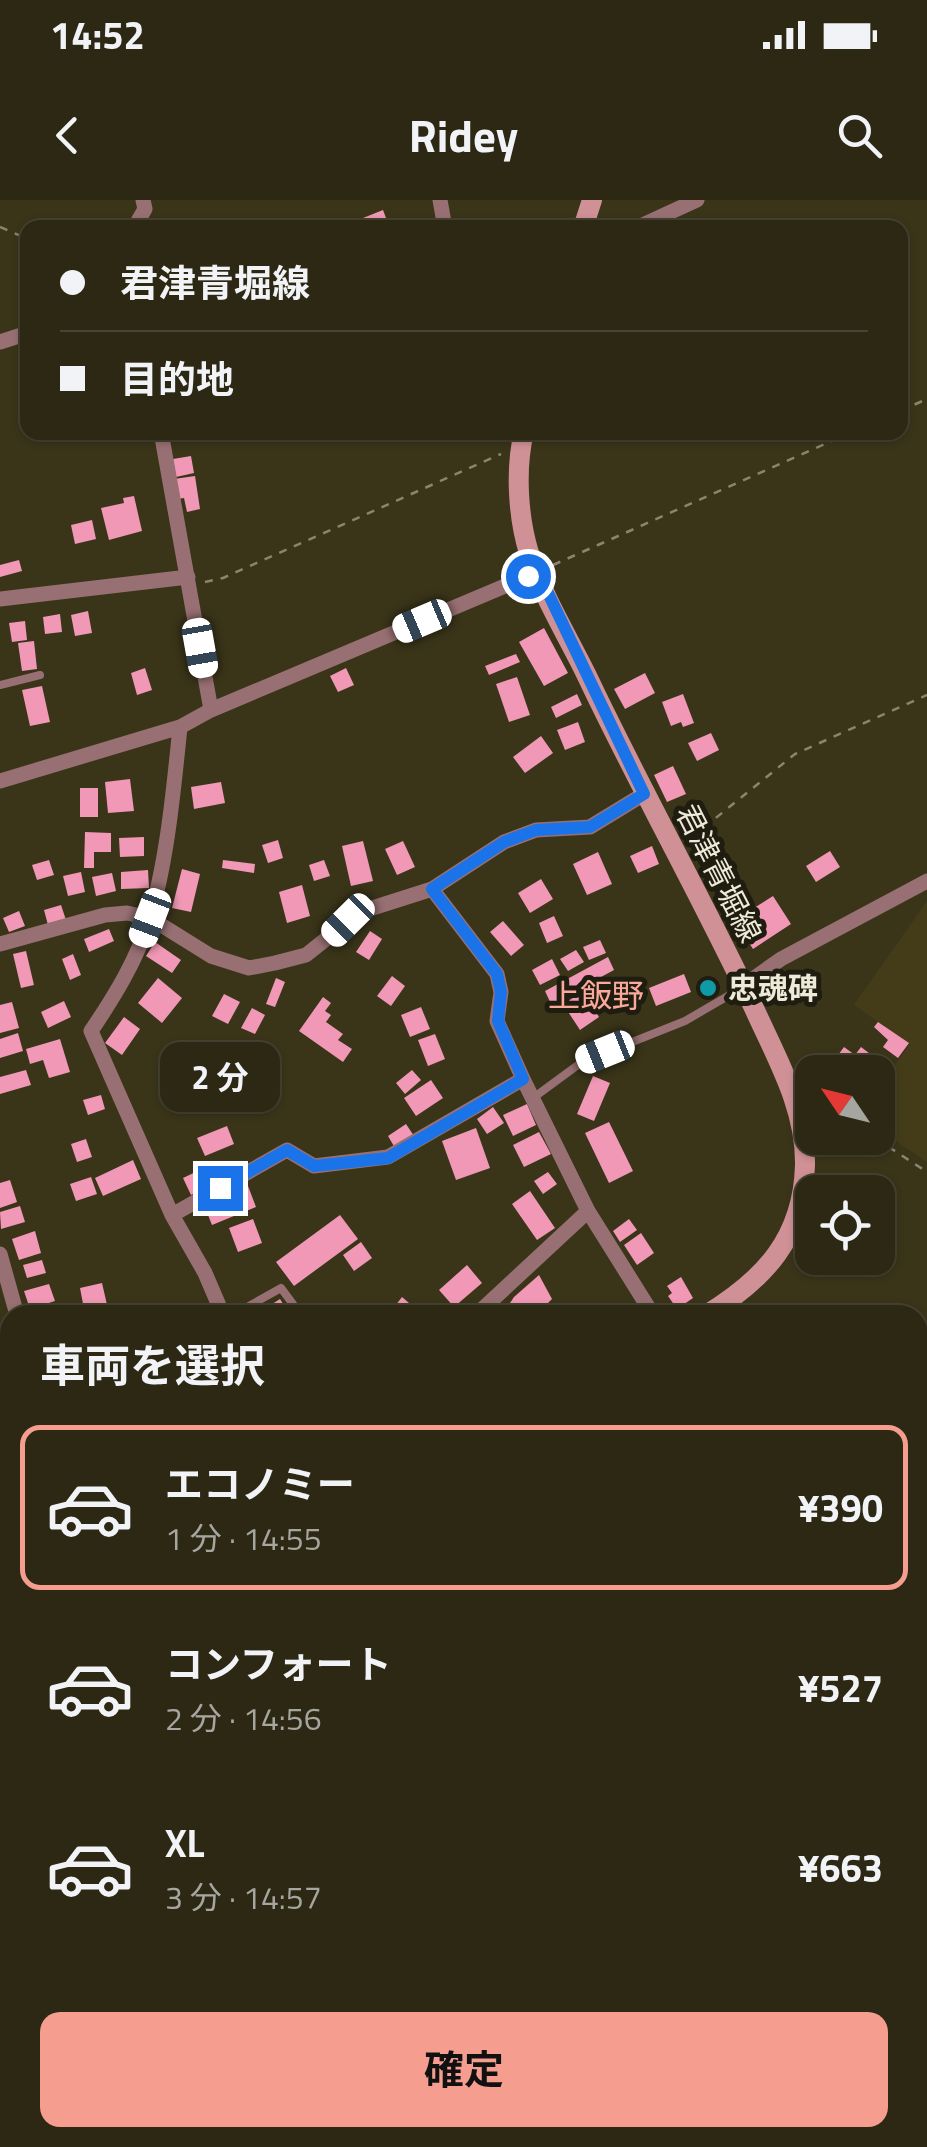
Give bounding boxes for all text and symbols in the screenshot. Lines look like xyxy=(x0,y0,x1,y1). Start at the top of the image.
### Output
text: 14:52 xyxy=(50,6,145,64)
text: Ridey xyxy=(409,101,518,169)
icon: back xyxy=(40,108,95,163)
icon: search xyxy=(832,108,887,163)
text: 君津青堀線 xyxy=(120,254,310,312)
text: 目的地 xyxy=(120,350,234,408)
route start xyxy=(506,554,551,599)
car xyxy=(389,595,455,647)
car xyxy=(180,616,220,680)
street label: 君津青堀線 xyxy=(664,796,774,950)
car xyxy=(125,885,175,951)
car xyxy=(316,888,380,952)
place label: 忠魂碑 xyxy=(728,965,818,1011)
district label: 上飯野 xyxy=(548,971,644,1019)
marker: 忠魂碑 xyxy=(697,977,719,999)
car xyxy=(572,1027,638,1077)
callout: 2 分 xyxy=(160,1043,280,1113)
text: 2 分 xyxy=(192,1053,248,1101)
north arrow xyxy=(795,1055,895,1155)
map controls xyxy=(795,1055,895,1275)
route end xyxy=(198,1166,243,1211)
button: locate xyxy=(795,1175,895,1275)
text: 車両を選択 xyxy=(40,1331,265,1399)
text: エコノミー xyxy=(165,1455,355,1513)
icon: car xyxy=(45,1463,135,1553)
text: ¥390 xyxy=(798,1479,883,1537)
text: 1 分 · 14:55 xyxy=(165,1514,322,1562)
text: コンフォート xyxy=(165,1635,392,1693)
icon: car xyxy=(45,1643,135,1733)
text: ¥527 xyxy=(798,1659,883,1717)
text: 2 分 · 14:56 xyxy=(165,1694,322,1742)
text: XL xyxy=(165,1814,205,1872)
icon: car xyxy=(45,1823,135,1913)
text: ¥663 xyxy=(798,1839,883,1897)
text: 3 分 · 14:57 xyxy=(165,1873,322,1921)
button: 確定 xyxy=(40,2012,888,2127)

